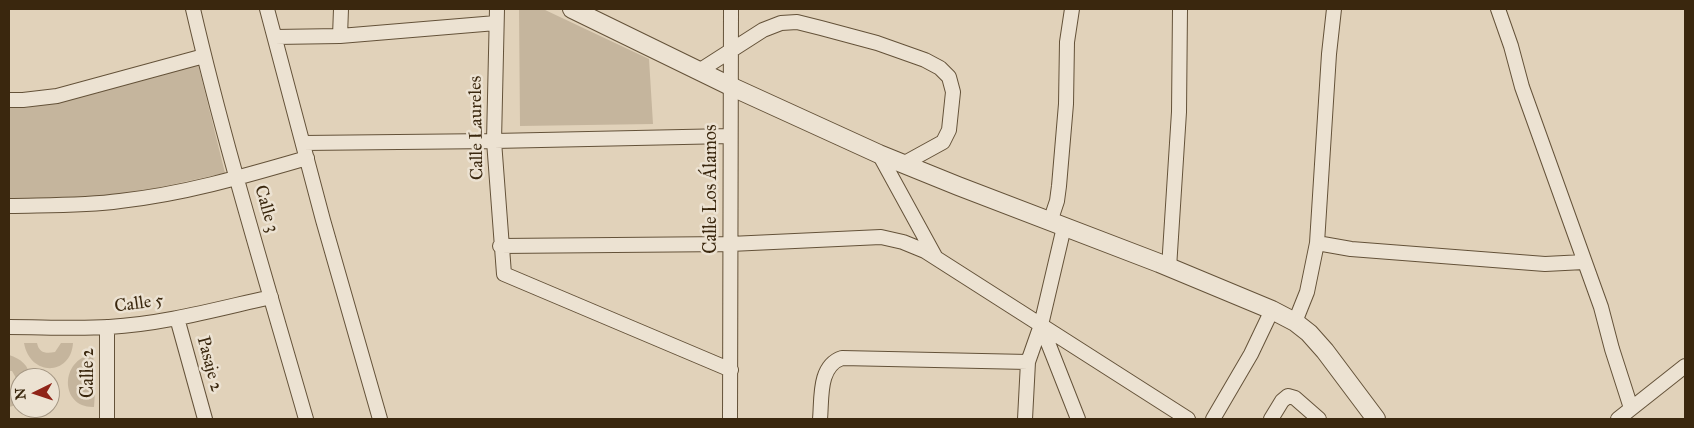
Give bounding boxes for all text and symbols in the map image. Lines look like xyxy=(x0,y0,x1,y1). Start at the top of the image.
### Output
street label: Calle Laureles xyxy=(465,76,489,180)
street label: Calle Los Álamos xyxy=(701,124,723,254)
street label: Calle 3 xyxy=(249,183,283,235)
street label: Calle 5 xyxy=(113,290,165,318)
street label: Pasaje 2 xyxy=(191,334,227,394)
street label: Calle 2 xyxy=(78,348,100,398)
north arrow xyxy=(10,368,60,418)
text: N xyxy=(12,387,29,401)

